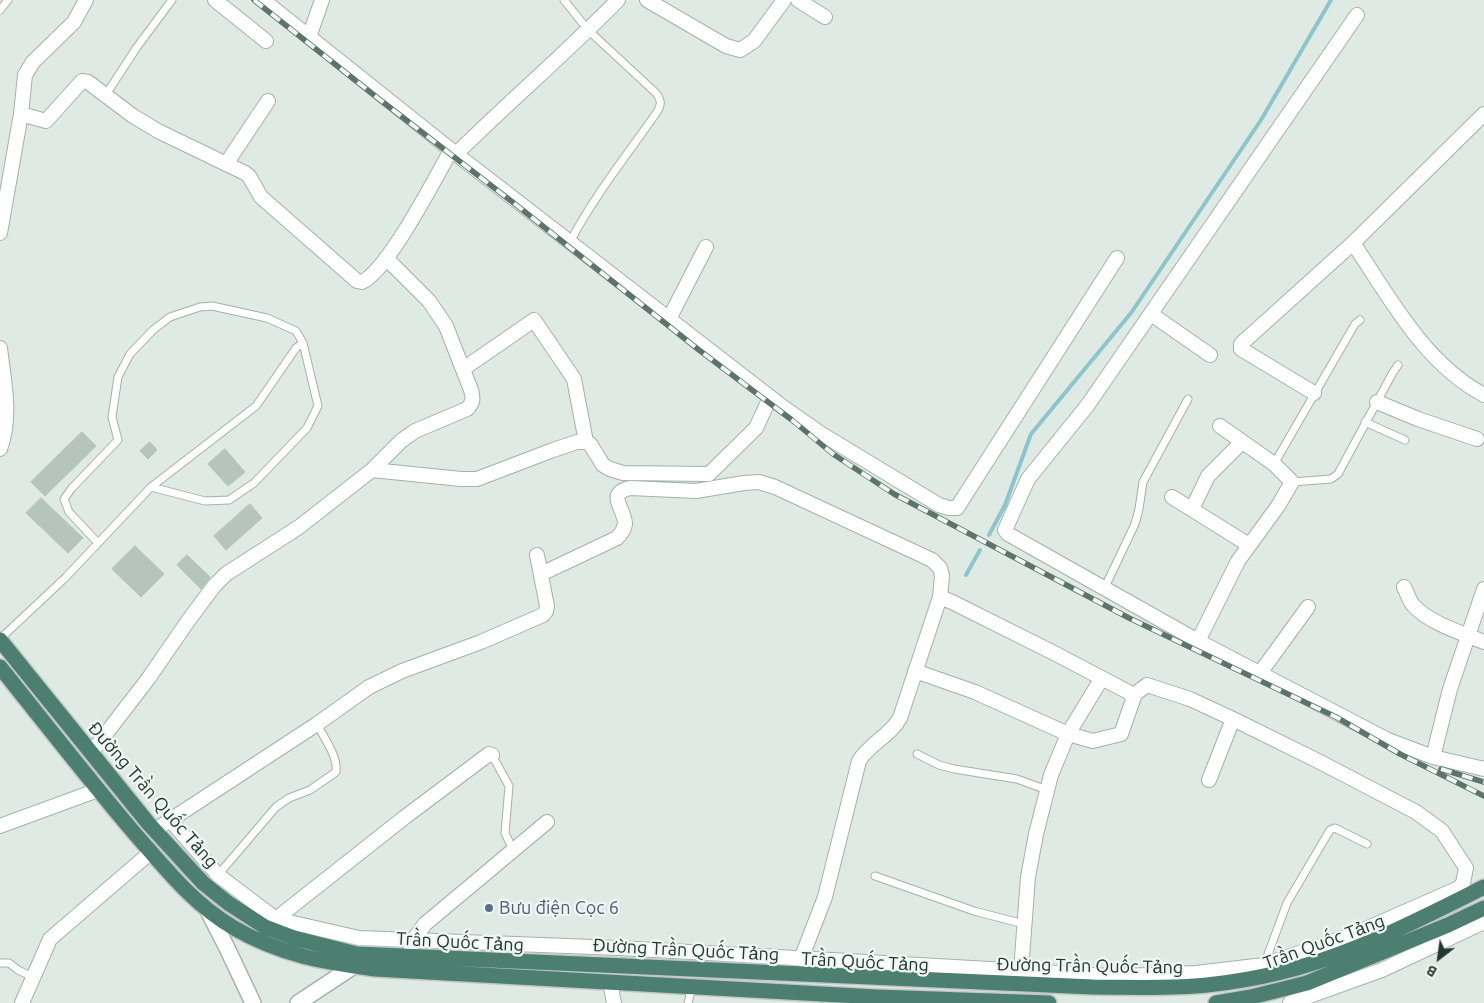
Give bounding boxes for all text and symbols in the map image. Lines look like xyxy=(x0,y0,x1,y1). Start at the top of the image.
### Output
street label: Đường Trần Quốc Tảng xyxy=(84,717,222,873)
place label: Bưu điện Cọc 6 xyxy=(499,897,619,919)
marker: Bưu điện Cọc 6 xyxy=(483,902,495,914)
street label: Trần Quốc Tảng xyxy=(1260,910,1388,974)
street label: Trần Quốc Tảng xyxy=(396,928,524,956)
north arrow xyxy=(1414,933,1464,983)
street label: Đường Trần Quốc Tảng xyxy=(592,934,780,966)
street label: Trần Quốc Tảng xyxy=(801,948,929,976)
street label: Đường Trần Quốc Tảng xyxy=(996,954,1184,978)
text: B xyxy=(1423,962,1440,980)

